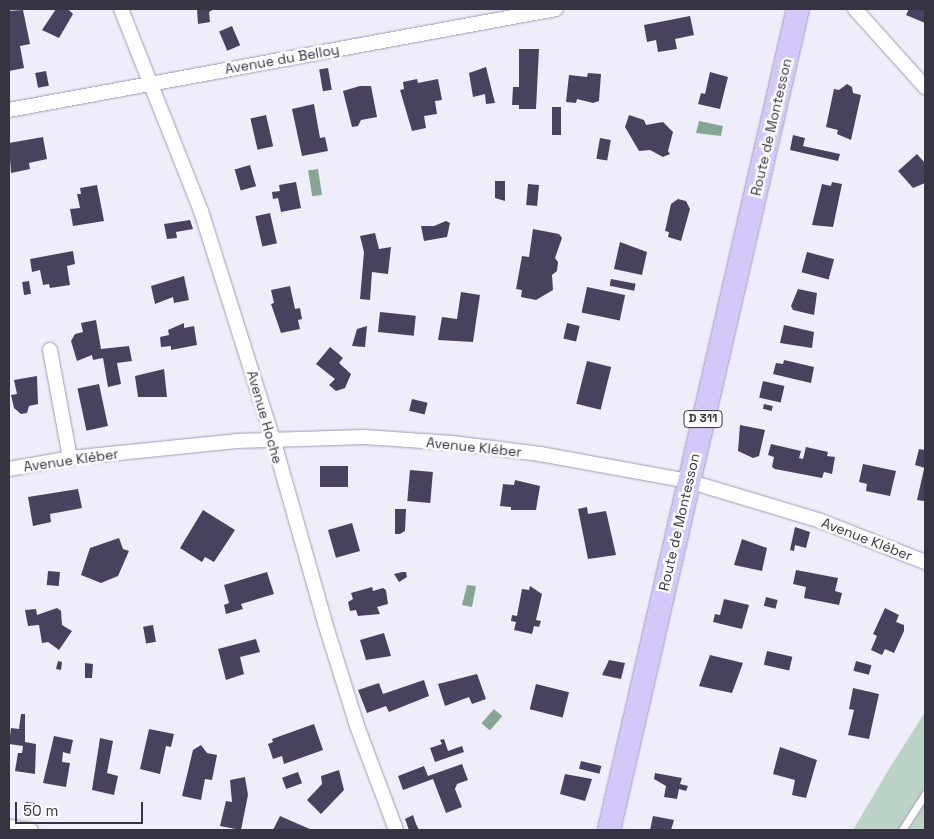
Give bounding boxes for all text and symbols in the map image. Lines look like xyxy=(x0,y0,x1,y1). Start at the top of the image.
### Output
street label: Avenue du Belloy xyxy=(223,41,341,77)
street label: Route de Montesson xyxy=(747,57,795,197)
street label: Avenue Hoche xyxy=(244,368,286,466)
road number: D 311 xyxy=(683,409,723,428)
street label: Avenue Kléber xyxy=(425,434,523,460)
street label: Avenue Kléber xyxy=(22,445,120,475)
street label: Route de Montesson xyxy=(655,452,703,592)
street label: Avenue Kléber xyxy=(819,514,915,564)
scale bar xyxy=(18,792,145,824)
text: 50 m xyxy=(23,801,58,820)

